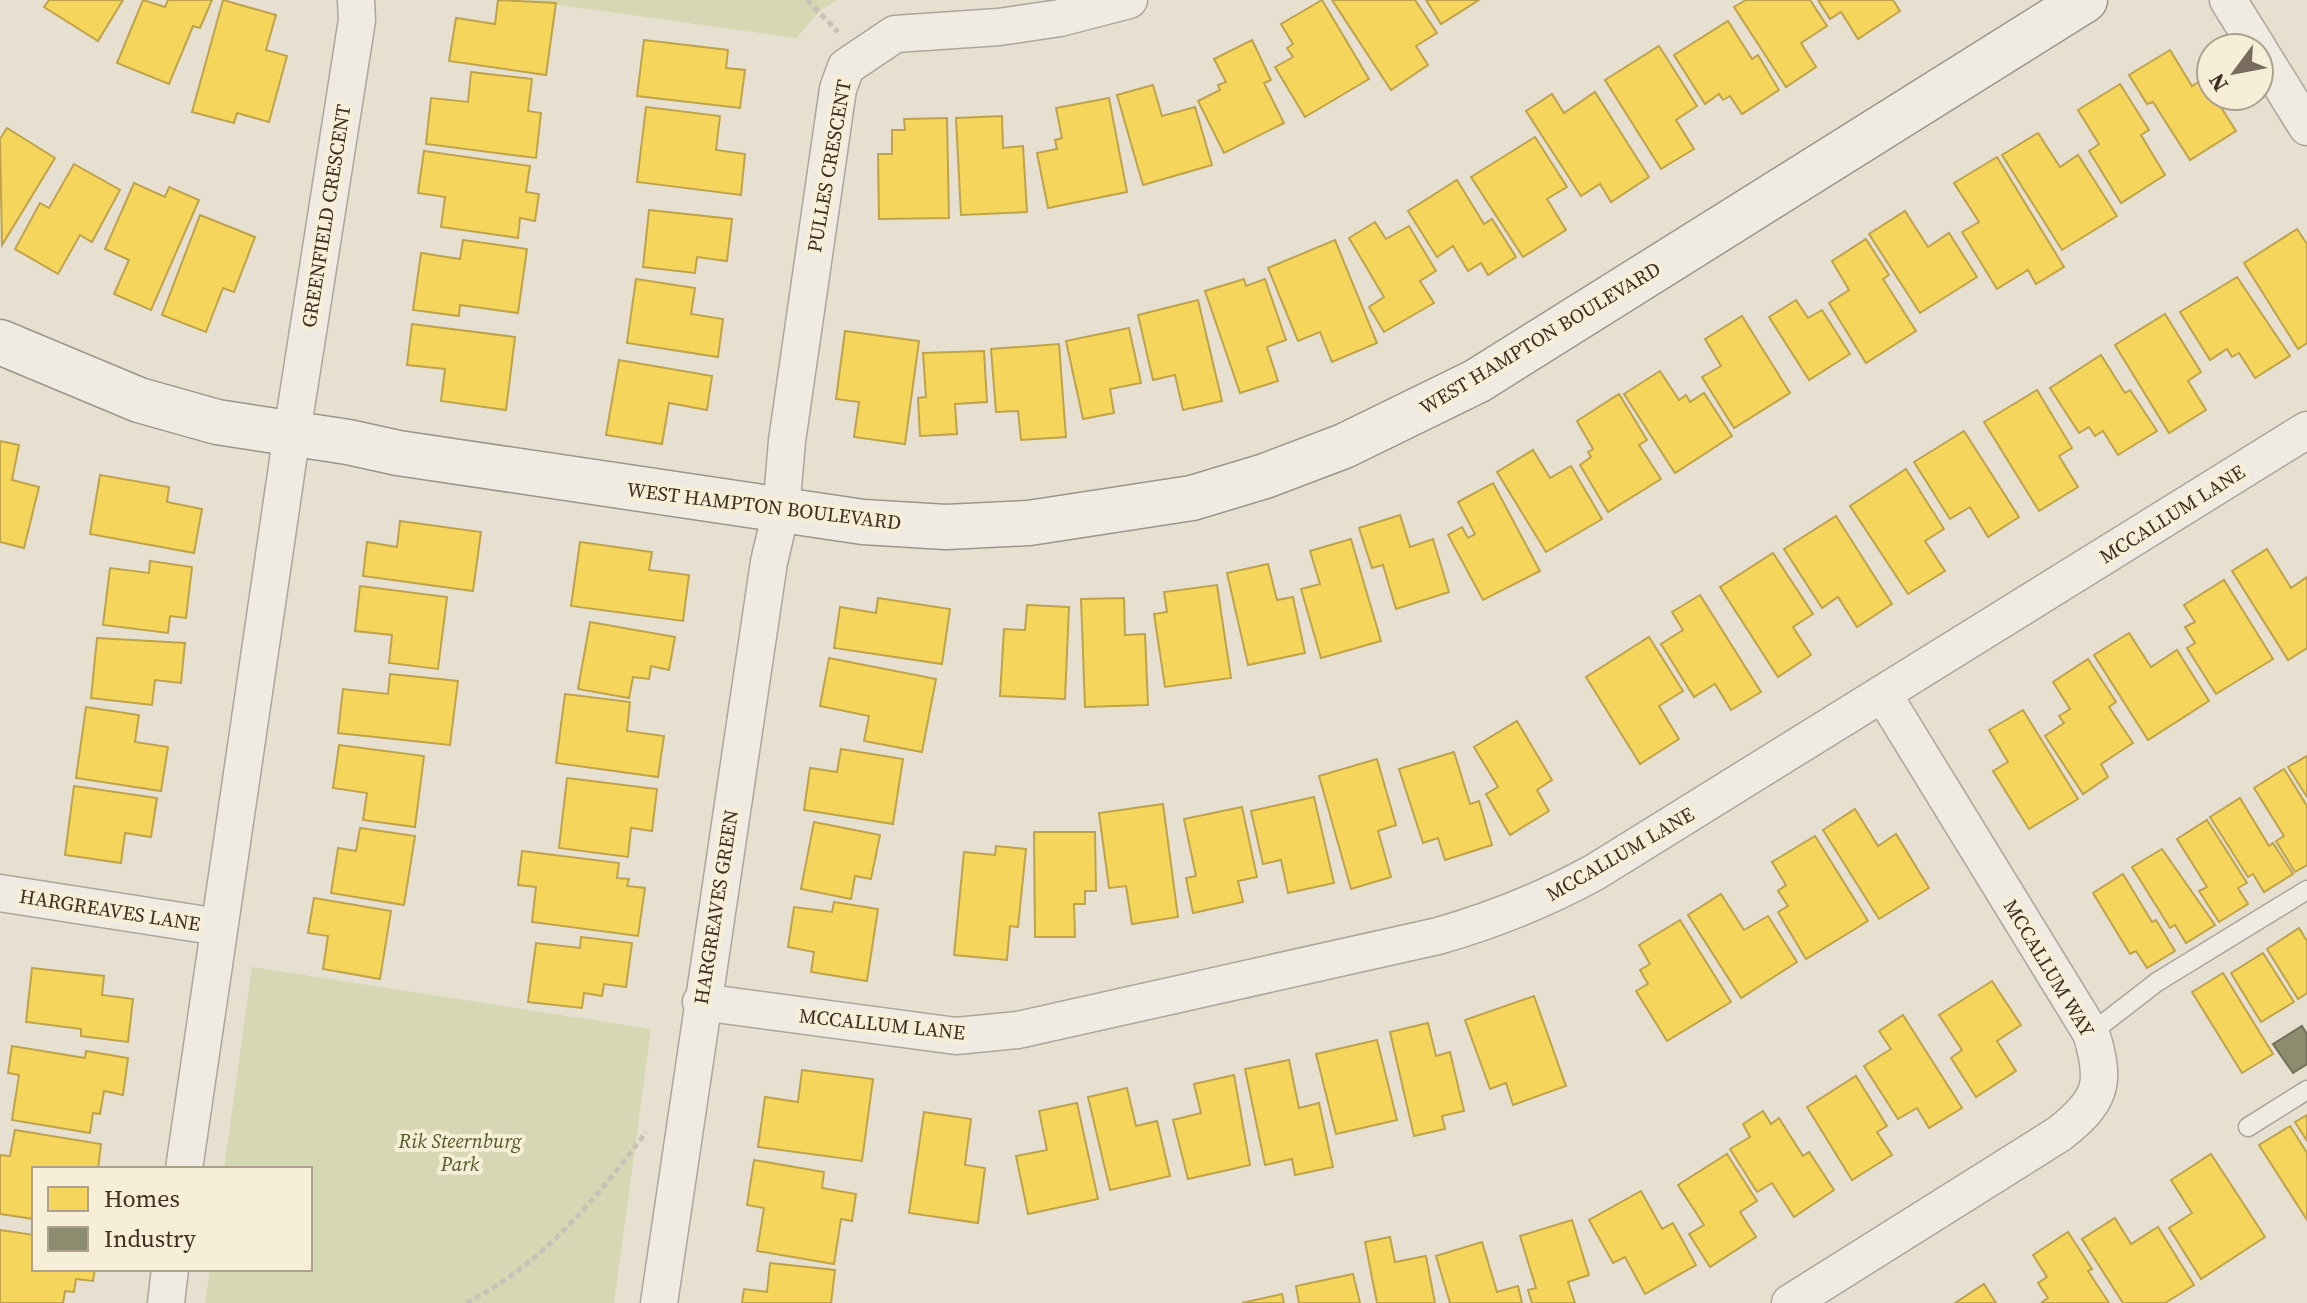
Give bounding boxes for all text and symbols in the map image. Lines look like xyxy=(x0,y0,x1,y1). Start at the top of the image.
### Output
north arrow xyxy=(2195,32,2275,112)
text: N xyxy=(2201,68,2235,97)
street label: PULLES CRESCENT xyxy=(800,77,858,255)
street label: GREENFIELD CRESCENT xyxy=(295,102,357,330)
street label: WEST HAMPTON BOULEVARD xyxy=(1414,255,1666,421)
street label: MCCALLUM LANE xyxy=(2094,458,2250,570)
street label: WEST HAMPTON BOULEVARD xyxy=(625,475,903,537)
street label: MCCALLUM LANE xyxy=(1541,800,1699,908)
street label: HARGREAVES GREEN xyxy=(687,808,745,1006)
street label: HARGREAVES LANE xyxy=(17,882,203,938)
street label: MCCALLUM WAY xyxy=(1997,894,2101,1042)
street label: MCCALLUM LANE xyxy=(798,1001,966,1047)
park label: Rik Steernburg Park xyxy=(398,1127,523,1178)
legend xyxy=(32,1167,312,1271)
text: Homes xyxy=(104,1182,180,1215)
text: Industry xyxy=(104,1222,196,1255)

